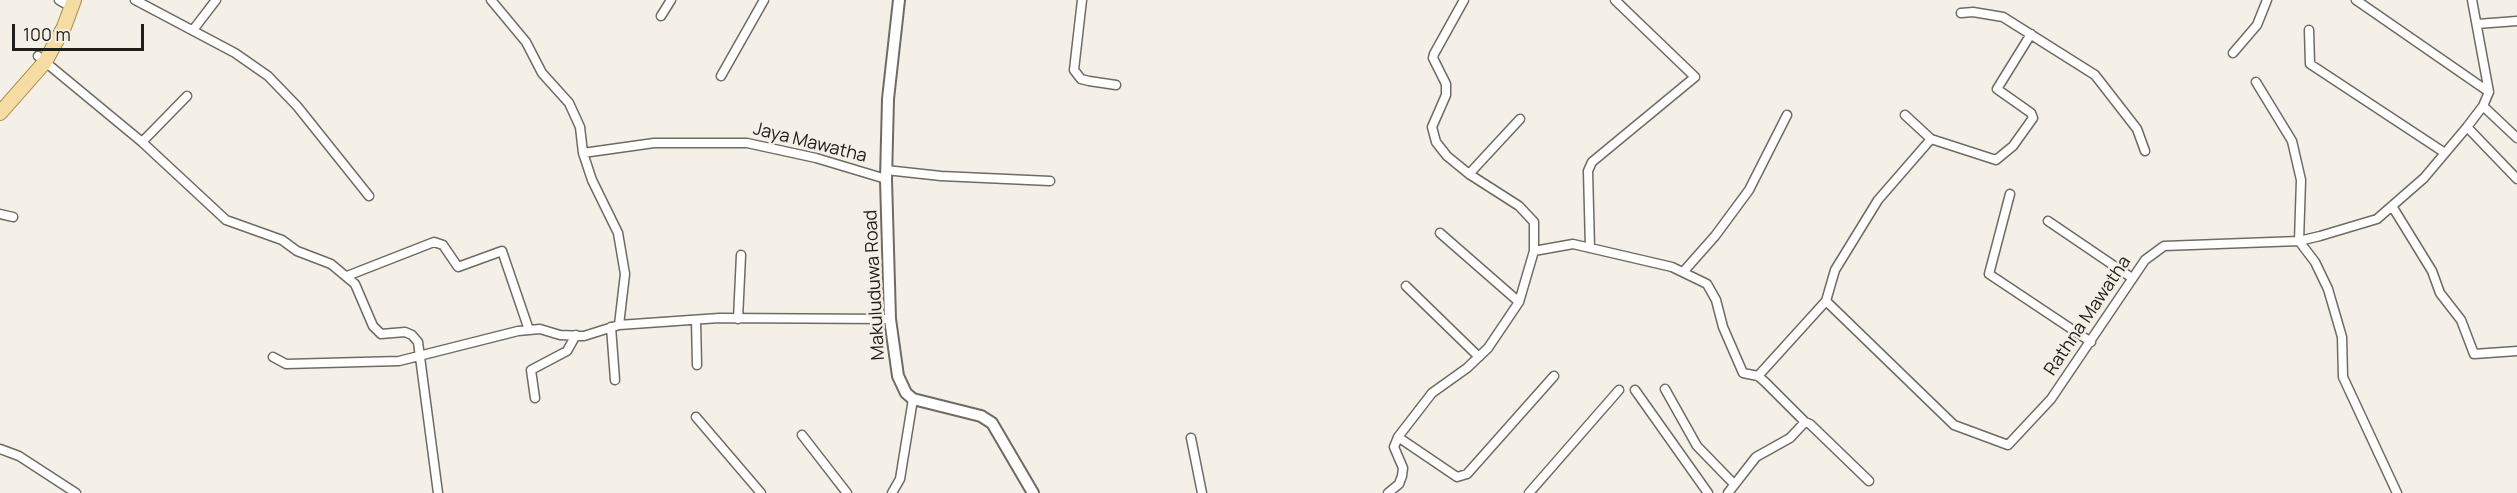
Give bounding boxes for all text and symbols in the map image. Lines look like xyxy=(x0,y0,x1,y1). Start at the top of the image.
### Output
scale bar xyxy=(15,12,147,50)
text: 100 m xyxy=(23,22,71,46)
street label: Jaya Mawatha xyxy=(751,118,869,168)
street label: Makuluduwa Road xyxy=(860,209,890,361)
street label: Rathna Mawatha xyxy=(2040,252,2136,380)

